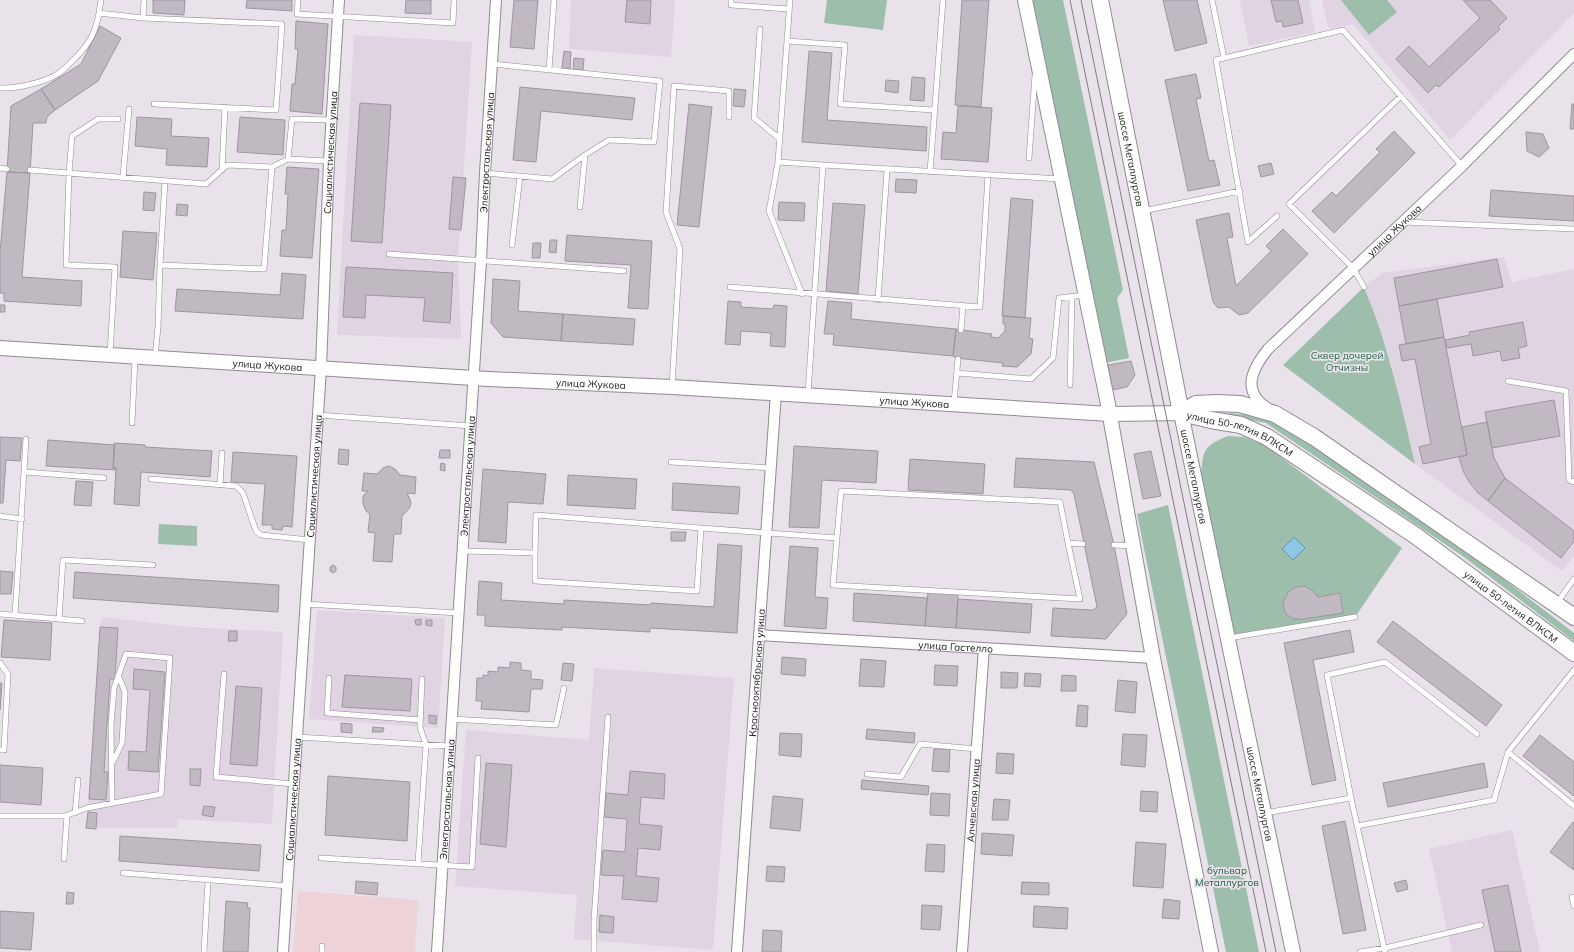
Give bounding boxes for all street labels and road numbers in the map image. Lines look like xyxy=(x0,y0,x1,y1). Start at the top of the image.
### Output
street label: Социалистическая улица xyxy=(321,91,340,214)
street label: Электростальская улица xyxy=(477,92,497,213)
street label: шоссе Металлургов xyxy=(1115,111,1146,208)
street label: улица Жукова xyxy=(1365,202,1424,259)
street label: улица Жукова xyxy=(232,357,303,374)
street label: улица Жукова xyxy=(556,376,626,392)
street label: улица Жукова xyxy=(879,394,950,411)
street label: улица 50-летия ВЛКСМ xyxy=(1185,409,1295,460)
street label: Социалистическая улица xyxy=(304,414,325,538)
street label: Электростальская улица xyxy=(457,415,478,537)
street label: шоссе Металлургов xyxy=(1178,428,1210,526)
street label: улица 50-летия ВЛКСМ xyxy=(1461,568,1560,646)
street label: Краснооктябрьская улица xyxy=(746,608,768,737)
street label: улица Гастелло xyxy=(918,638,994,656)
street label: Социалистическая улица xyxy=(283,737,304,861)
street label: Электростальская улица xyxy=(437,739,458,860)
street label: шоссе Металлургов xyxy=(1243,746,1276,843)
street label: Алчевская улица xyxy=(964,758,983,843)

